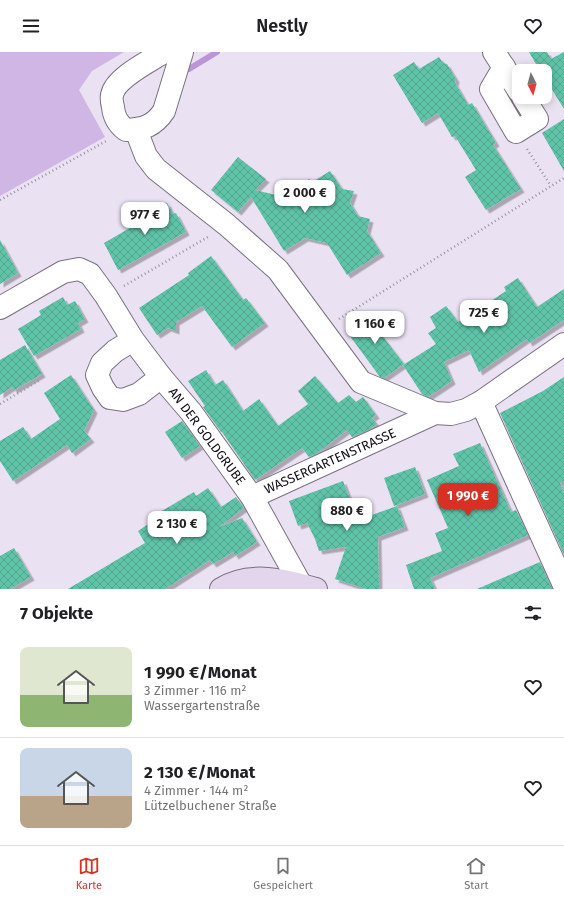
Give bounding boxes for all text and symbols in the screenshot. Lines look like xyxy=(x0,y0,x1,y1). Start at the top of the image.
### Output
icon: menu xyxy=(20,15,42,37)
text: Nestly xyxy=(256,15,308,37)
icon: heart xyxy=(522,15,544,37)
north arrow xyxy=(512,64,552,104)
map controls xyxy=(512,64,552,104)
pin: 2 000 € xyxy=(268,180,342,214)
text: 2 000 € xyxy=(283,185,327,200)
pin: 977 € xyxy=(117,202,173,236)
text: 977 € xyxy=(130,207,160,222)
pin: 725 € xyxy=(456,300,512,334)
text: 725 € xyxy=(469,305,499,320)
pin: 1 160 € xyxy=(338,311,412,345)
text: 1 160 € xyxy=(355,316,395,331)
street label: AN DER GOLDGRUBE xyxy=(166,384,248,488)
street label: WASSERGARTENSTRASSE xyxy=(262,425,398,497)
pin: 1 990 € xyxy=(431,483,505,517)
text: 1 990 € xyxy=(447,488,489,503)
pin: 880 € xyxy=(319,498,375,532)
text: 880 € xyxy=(330,503,364,518)
pin: 2 130 € xyxy=(140,511,214,545)
text: 2 130 € xyxy=(157,516,197,531)
icon: filters xyxy=(522,602,544,624)
text: 7 Objekte xyxy=(20,603,93,624)
text: 1 990 €/Monat xyxy=(144,662,257,683)
icon: home xyxy=(52,663,100,711)
icon: heart xyxy=(522,676,544,698)
text: 3 Zimmer · 116 m² xyxy=(144,683,247,698)
text: Wassergartenstraße xyxy=(144,698,260,713)
text: 2 130 €/Monat xyxy=(144,762,255,783)
icon: home xyxy=(52,764,100,812)
icon: heart xyxy=(522,777,544,799)
text: 4 Zimmer · 144 m² xyxy=(144,783,248,798)
text: Lützelbuchener Straße xyxy=(144,798,277,813)
tab: Karte xyxy=(76,855,102,892)
tab: Gespeichert xyxy=(253,855,313,892)
tab: Start xyxy=(464,855,488,892)

